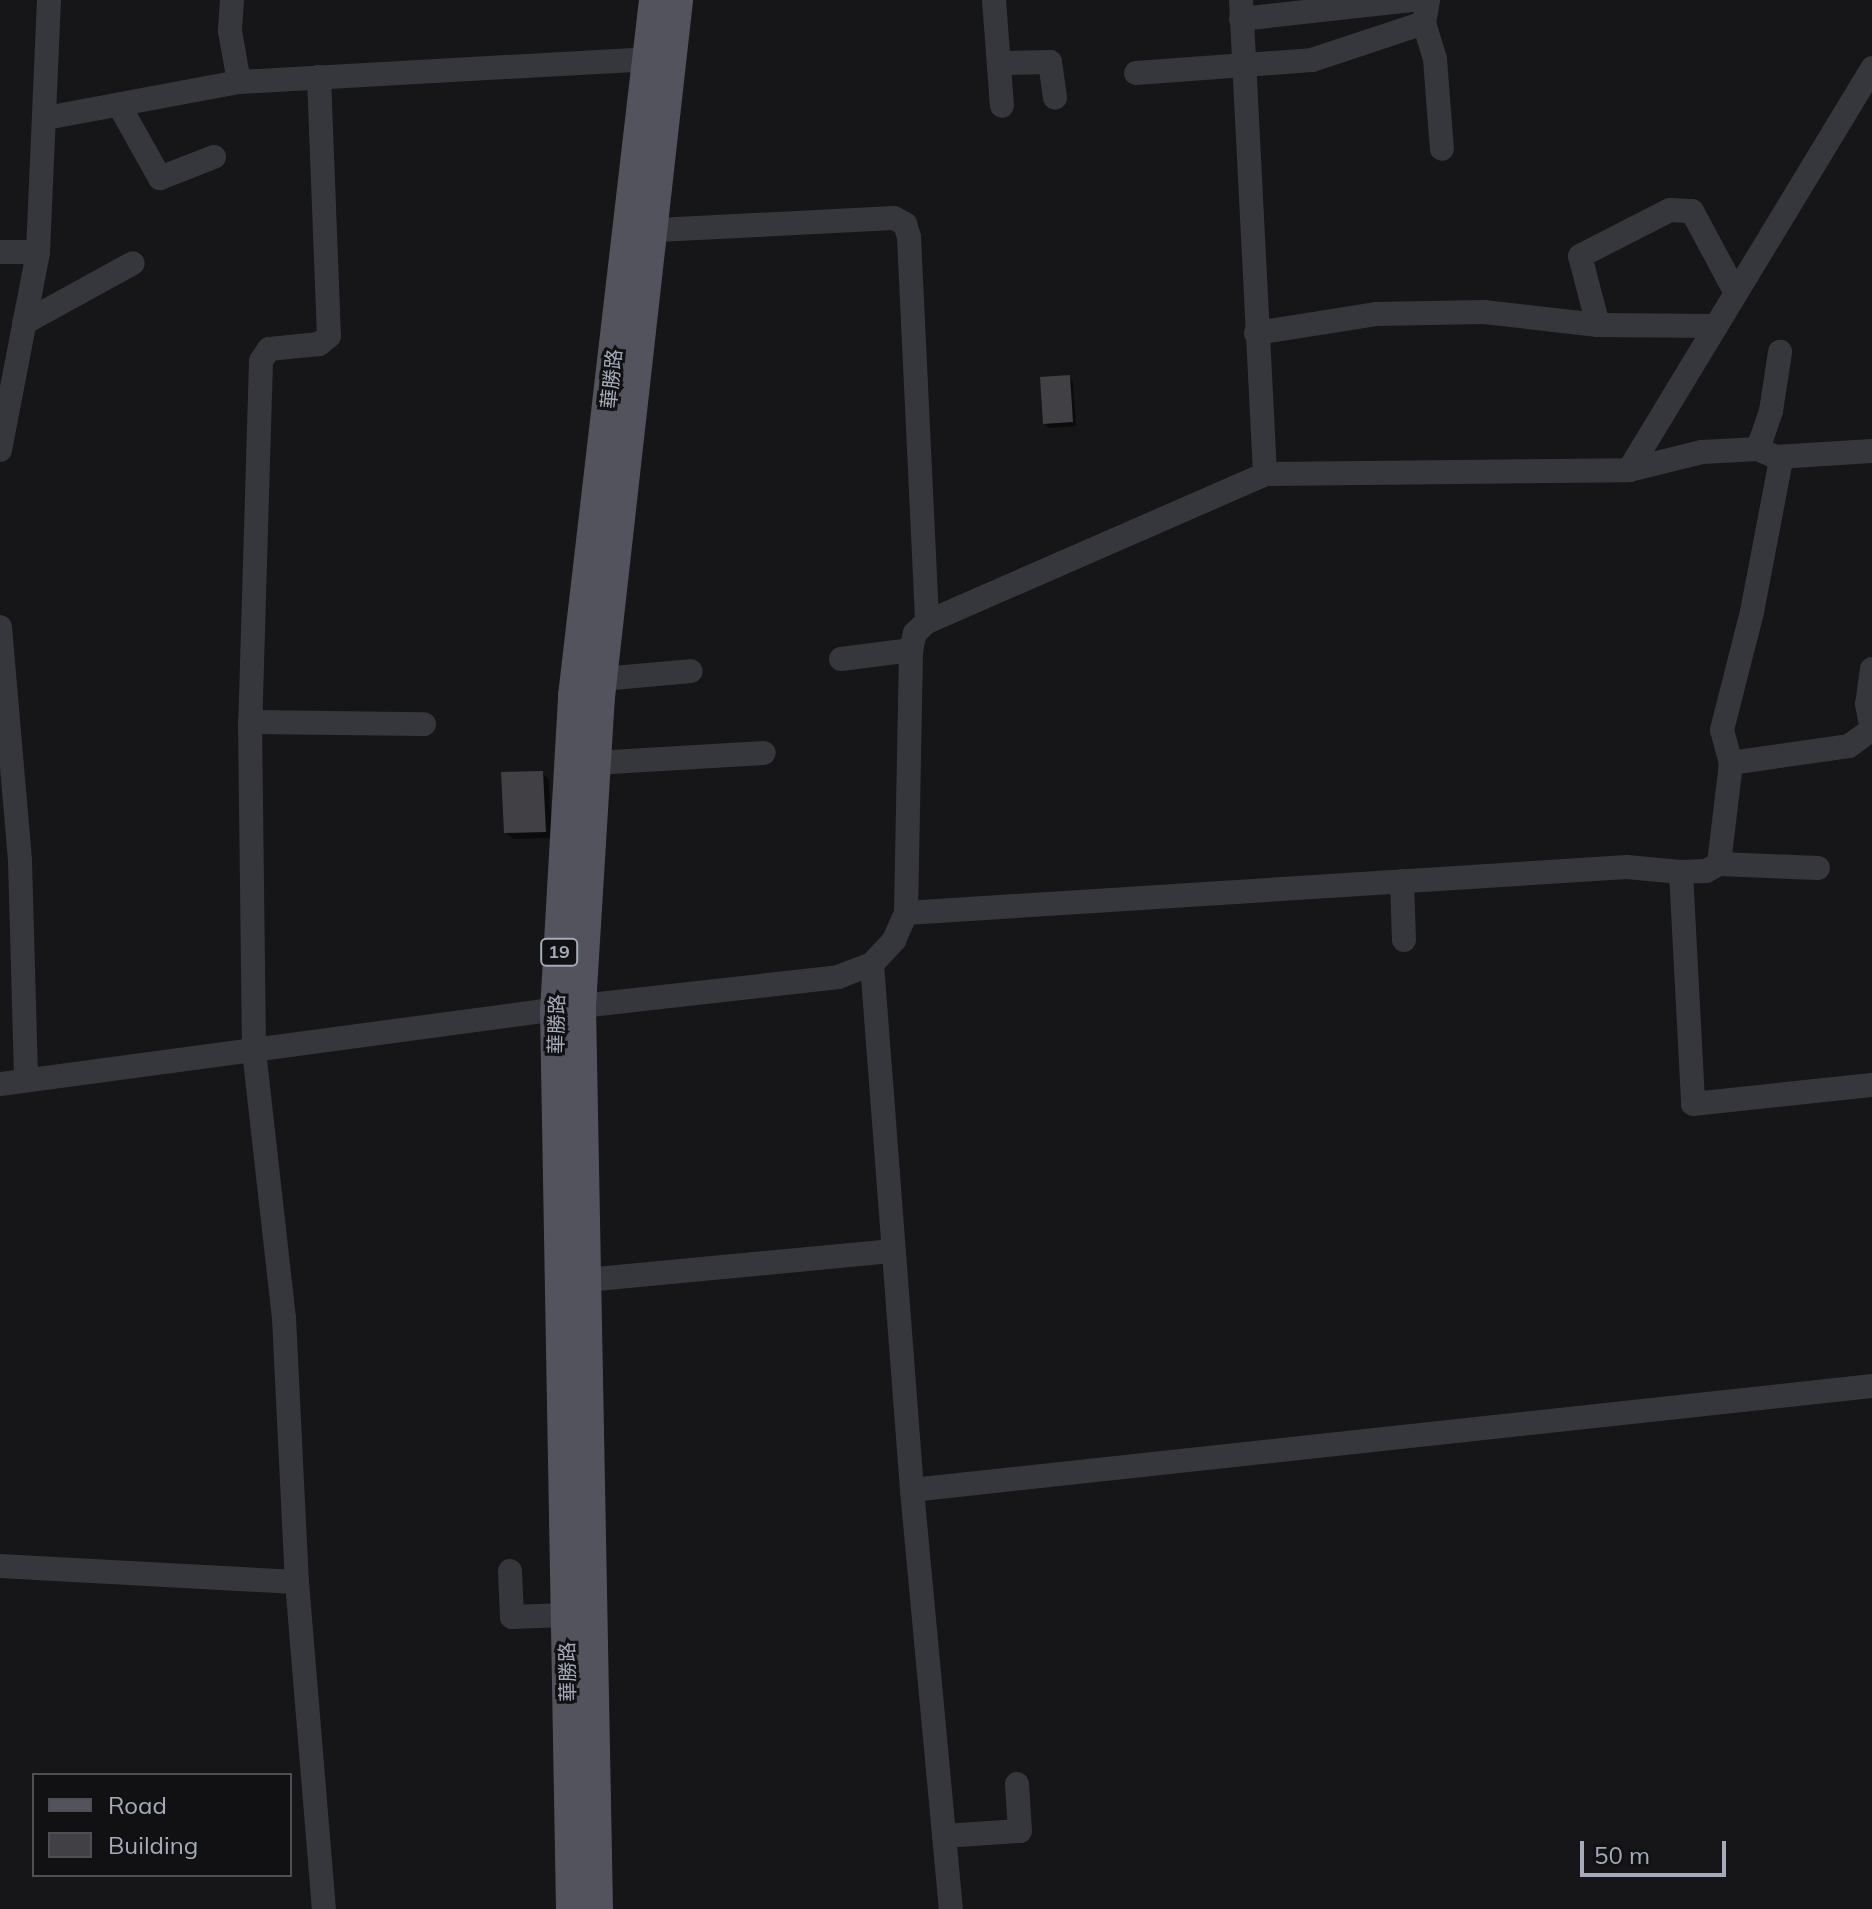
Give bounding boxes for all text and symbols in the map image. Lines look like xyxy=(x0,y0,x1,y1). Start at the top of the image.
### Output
street label: 華勝路 xyxy=(596,348,626,410)
road number: 19 xyxy=(539,938,579,966)
street label: 華勝路 xyxy=(543,994,569,1054)
street label: 華勝路 xyxy=(554,1642,580,1702)
legend xyxy=(32,1773,292,1877)
text: Road xyxy=(108,1790,167,1820)
scale bar xyxy=(1584,1825,1730,1875)
text: Building xyxy=(108,1830,198,1860)
text: 50 m xyxy=(1594,1840,1650,1870)

